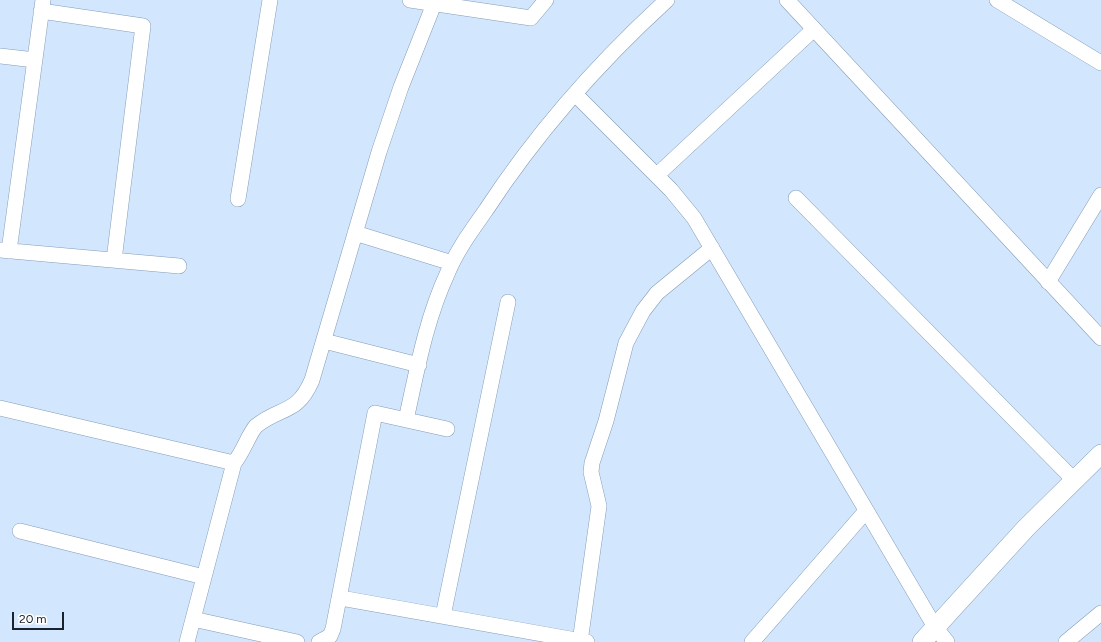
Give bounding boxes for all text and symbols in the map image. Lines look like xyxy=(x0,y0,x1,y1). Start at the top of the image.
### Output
scale bar xyxy=(14,604,66,630)
text: 20 m xyxy=(19,612,47,626)

